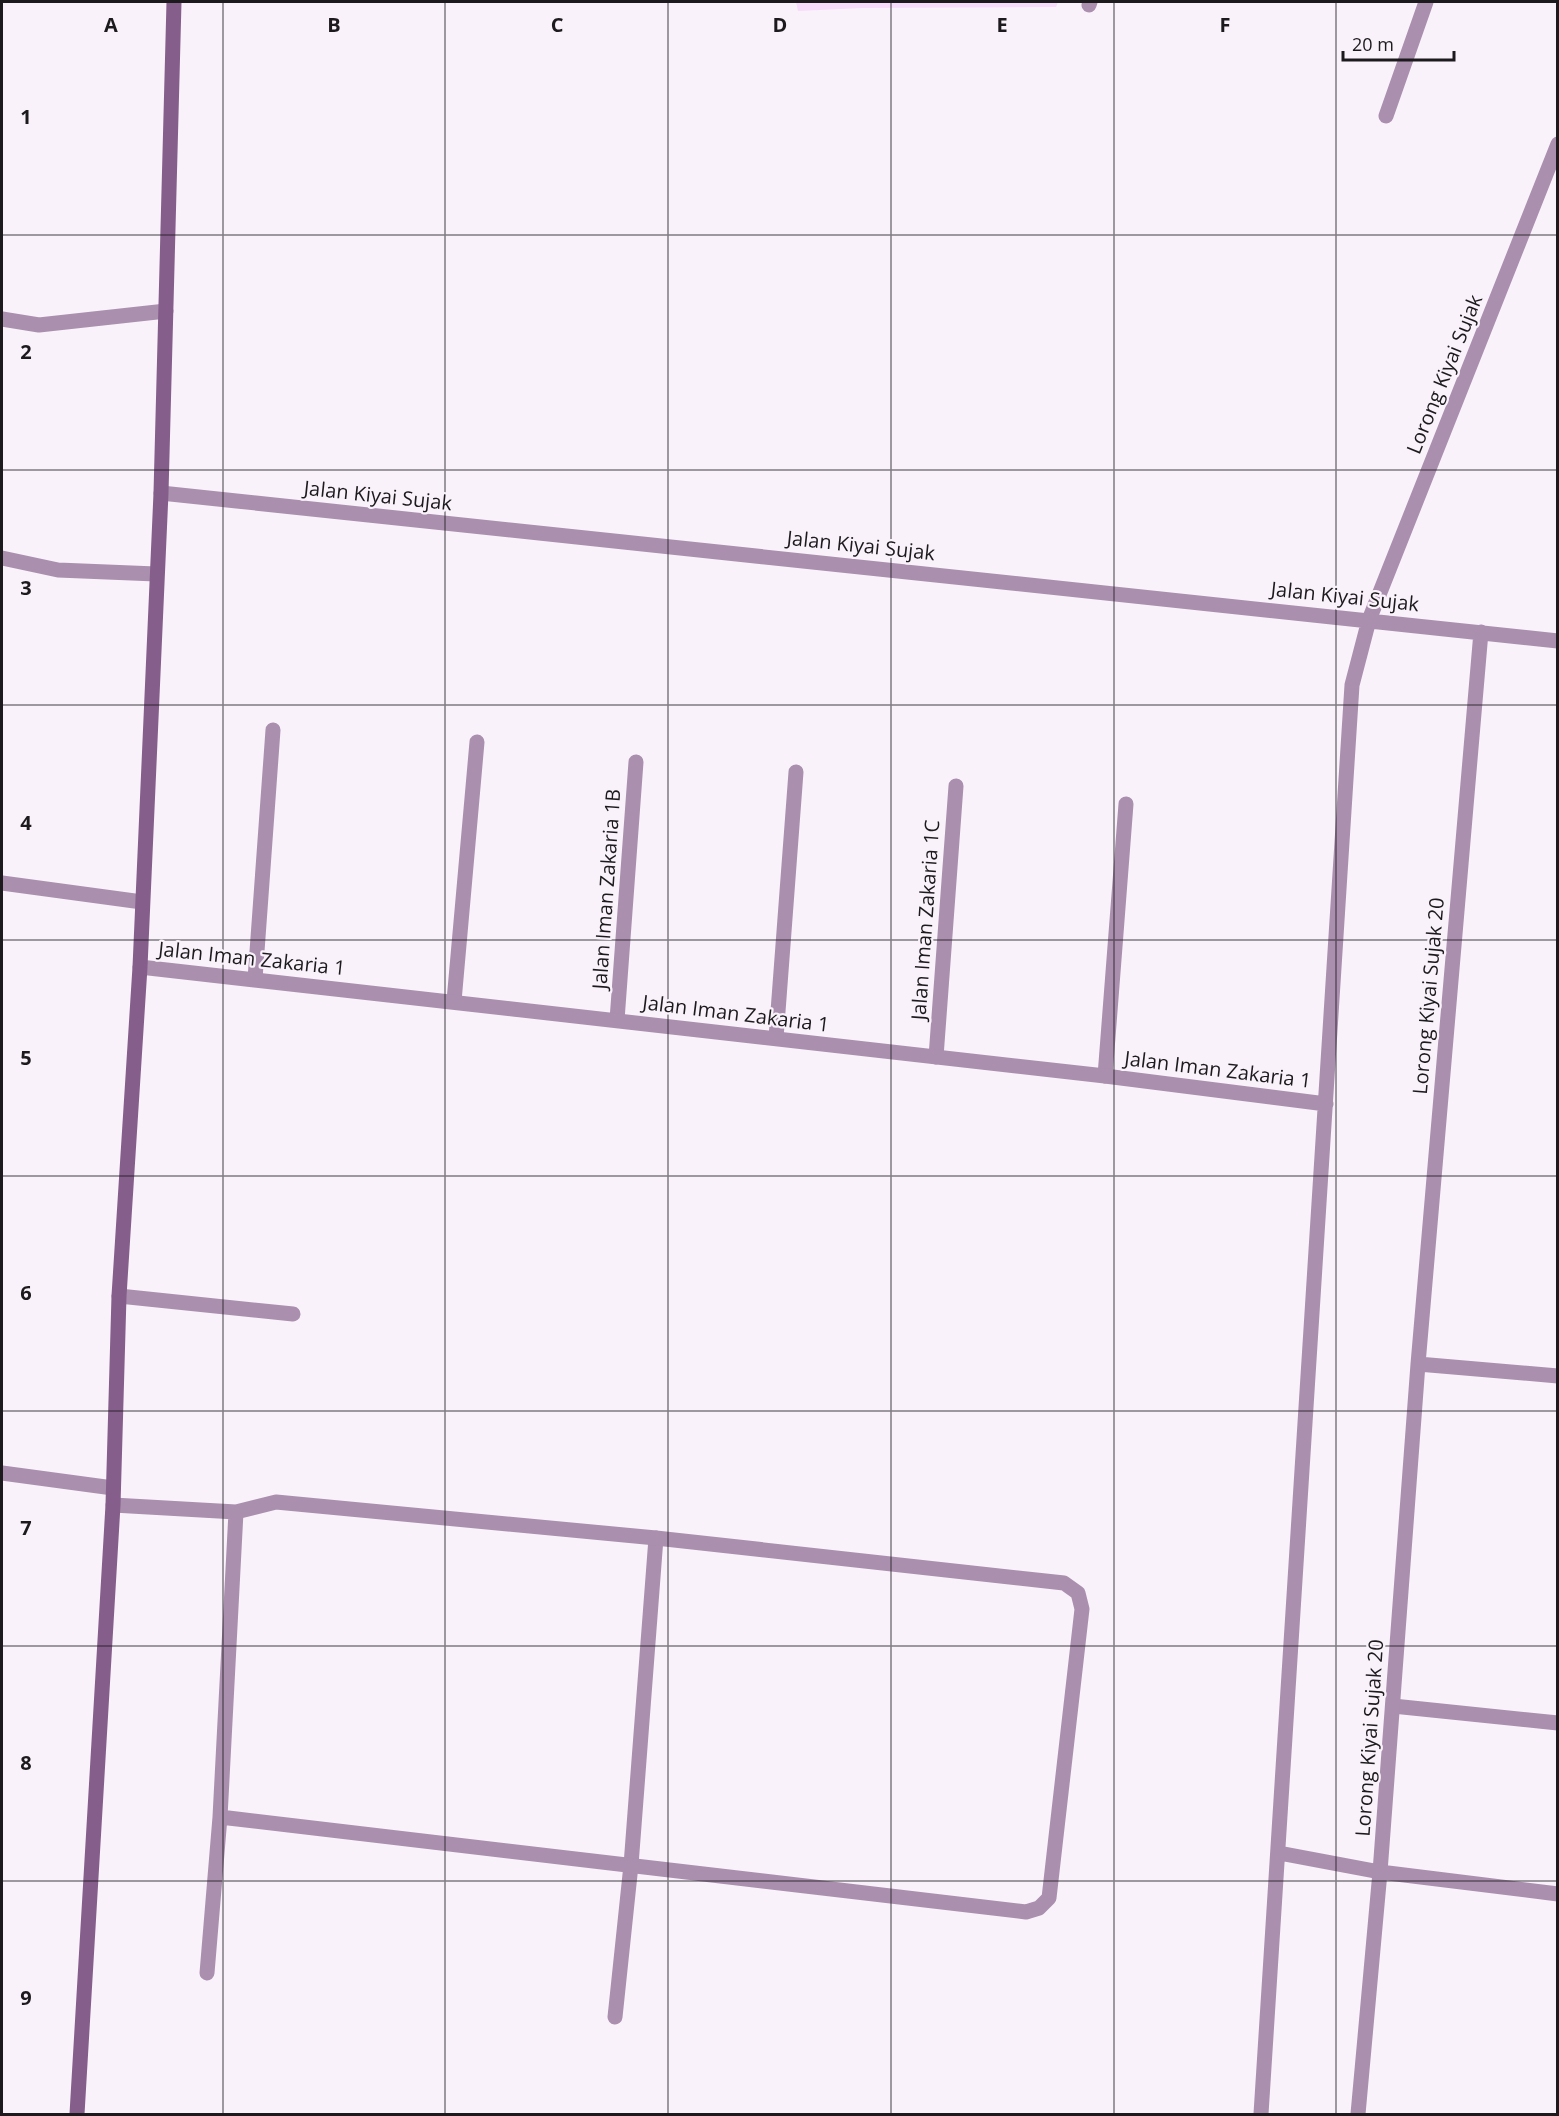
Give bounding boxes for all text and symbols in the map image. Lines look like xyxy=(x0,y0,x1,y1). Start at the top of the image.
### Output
text: A xyxy=(104,11,118,38)
text: B xyxy=(327,11,341,38)
text: C xyxy=(551,11,564,38)
text: D xyxy=(773,11,787,38)
text: E xyxy=(996,11,1008,38)
text: F xyxy=(1220,11,1230,38)
scale bar xyxy=(1343,24,1454,62)
text: 20 m xyxy=(1352,32,1394,56)
text: 1 xyxy=(20,103,32,130)
street label: Lorong Kiyai Sujak xyxy=(1400,290,1488,458)
text: 2 xyxy=(20,338,32,365)
street label: Jalan Kiyai Sujak xyxy=(301,474,454,516)
street label: Jalan Kiyai Sujak xyxy=(784,524,937,566)
text: 3 xyxy=(20,574,32,601)
street label: Jalan Kiyai Sujak xyxy=(1268,575,1421,617)
street label: Jalan Iman Zakaria 1B xyxy=(585,788,626,992)
text: 4 xyxy=(20,809,32,836)
street label: Jalan Iman Zakaria 1C xyxy=(904,819,945,1023)
street label: Lorong Kiyai Sujak 20 xyxy=(1406,896,1450,1096)
street label: Jalan Iman Zakaria 1 xyxy=(155,935,347,981)
street label: Jalan Iman Zakaria 1 xyxy=(639,988,831,1038)
text: 5 xyxy=(20,1044,32,1071)
street label: Jalan Iman Zakaria 1 xyxy=(1121,1044,1313,1094)
text: 6 xyxy=(20,1279,32,1306)
text: 7 xyxy=(20,1514,32,1541)
street label: Lorong Kiyai Sujak 20 xyxy=(1349,1638,1389,1838)
text: 8 xyxy=(20,1749,32,1776)
text: 9 xyxy=(20,1984,32,2011)

